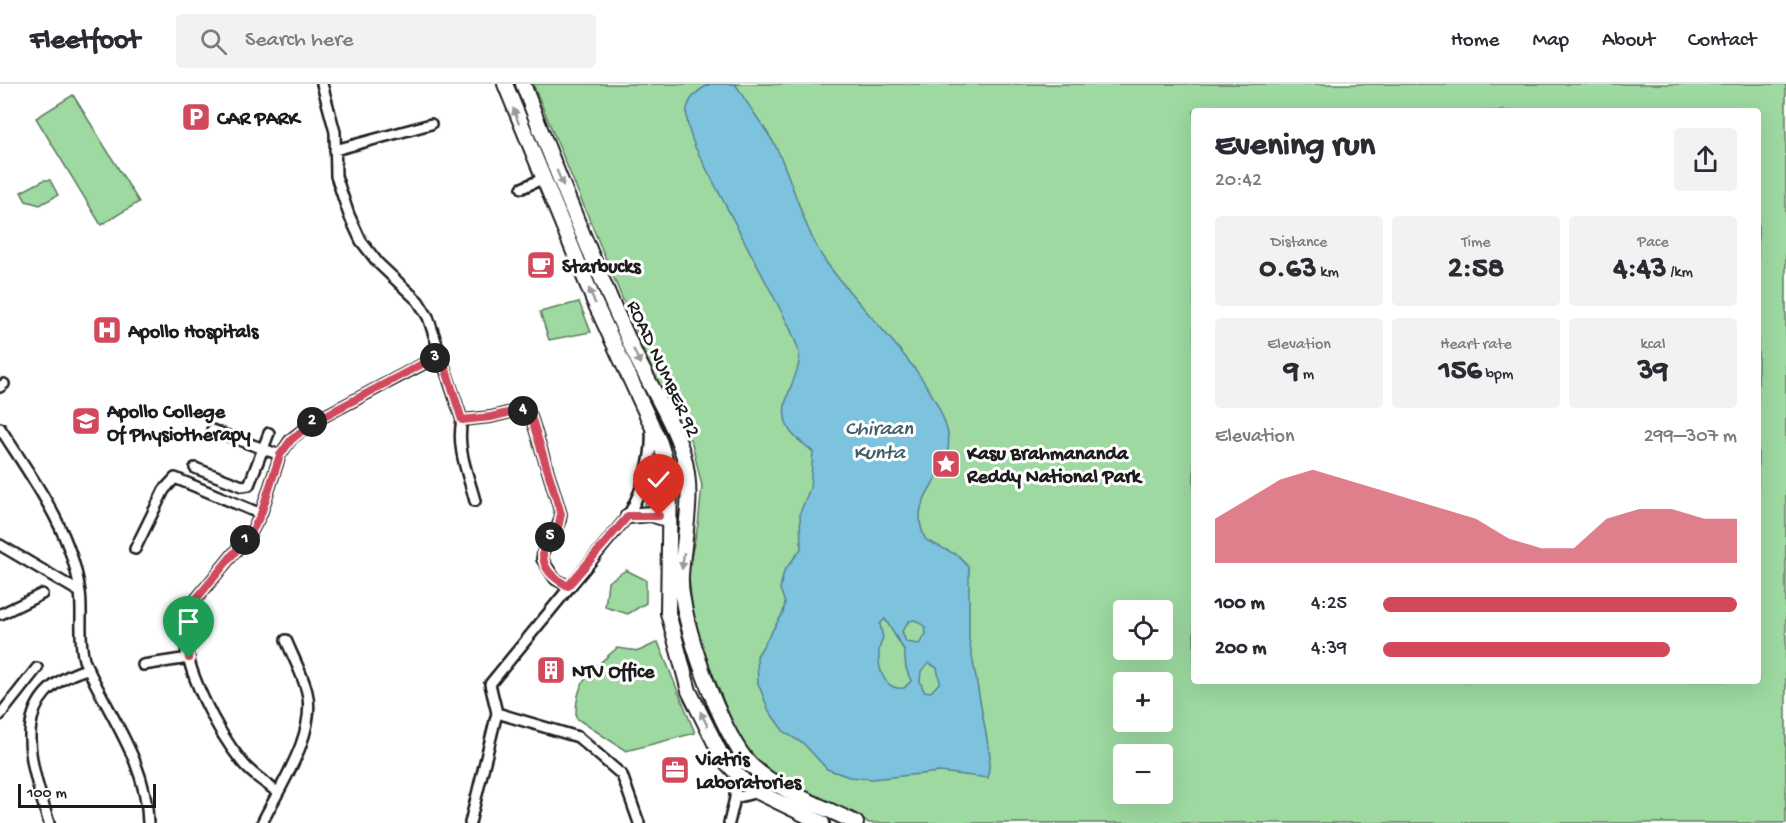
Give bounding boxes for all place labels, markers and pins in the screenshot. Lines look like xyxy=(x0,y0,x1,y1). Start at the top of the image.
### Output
parking icon: CAR PARK xyxy=(180,101,212,133)
place label: CAR PARK xyxy=(216,109,302,132)
cafe icon: Starbucks xyxy=(525,249,557,281)
place label: Starbucks xyxy=(562,257,642,280)
hospital icon: Apollo Hospitals xyxy=(91,314,123,346)
place label: Apollo Hospitals xyxy=(127,322,260,345)
pin: 3 xyxy=(420,343,450,373)
pin: 4 xyxy=(508,396,538,426)
place label: Apollo College Of Physiotherapy xyxy=(106,402,251,448)
school or university icon: Apollo College Of Physiotherapy xyxy=(70,405,102,437)
pin: 2 xyxy=(297,407,327,437)
place label: Kasu Brahmananda Reddy National Park xyxy=(966,444,1143,490)
place icon: Kasu Brahmananda Reddy National Park xyxy=(930,448,962,480)
pin xyxy=(633,454,684,516)
pin: 5 xyxy=(535,522,565,552)
pin: 1 xyxy=(230,525,260,555)
pin xyxy=(163,596,214,658)
building icon: NTV Office xyxy=(535,654,567,686)
place label: NTV Office xyxy=(572,661,655,685)
place label: Viatris Laboratories xyxy=(695,750,803,796)
office icon: Viatris Laboratories xyxy=(659,754,691,786)

